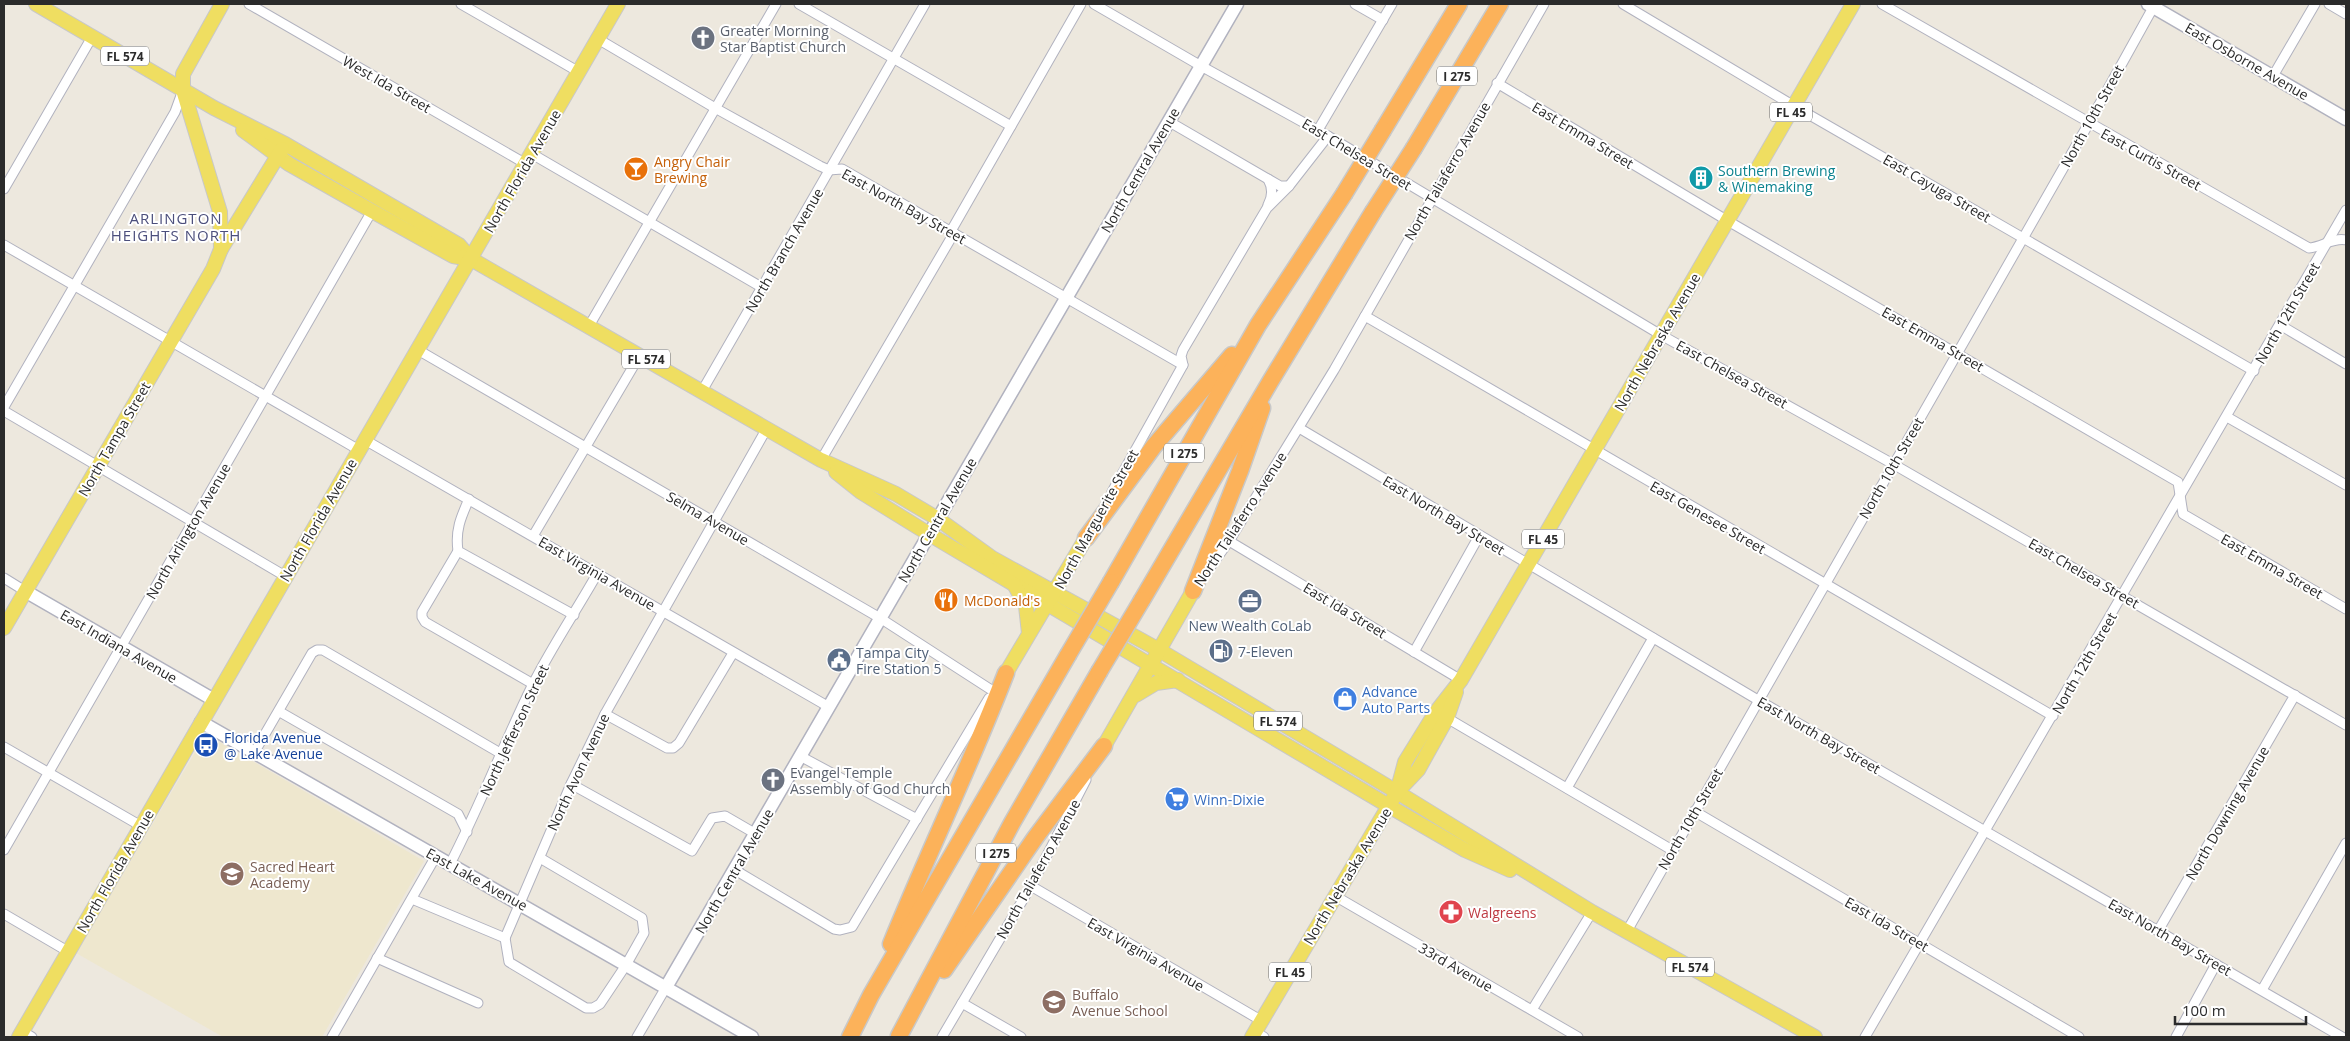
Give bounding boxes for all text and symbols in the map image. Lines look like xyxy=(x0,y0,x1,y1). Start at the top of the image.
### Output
street label: East Osborne Avenue xyxy=(2182,18,2312,104)
place label: Greater Morning Star Baptist Church xyxy=(720,21,846,56)
church icon: Greater Morning Star Baptist Church xyxy=(690,25,716,51)
road number: FL 574 xyxy=(101,46,149,66)
street label: West Ida Street xyxy=(339,51,435,117)
street label: North 10th Street xyxy=(2056,61,2128,171)
road number: I 275 xyxy=(1437,66,1477,85)
street label: East Emma Street xyxy=(1529,97,1637,173)
street label: North Taliaferro Avenue xyxy=(1400,98,1495,244)
road number: FL 45 xyxy=(1770,102,1812,121)
street label: North Central Avenue xyxy=(1096,104,1184,236)
street label: North Florida Avenue xyxy=(479,106,565,236)
street label: East Chelsea Street xyxy=(1299,114,1415,194)
street label: East Curtis Street xyxy=(2097,124,2205,194)
street label: East Cayuga Street xyxy=(1880,149,1994,227)
place label: Angry Chair Brewing xyxy=(654,152,730,187)
bar icon: Angry Chair Brewing xyxy=(623,156,649,182)
place label: Southern Brewing & Winemaking xyxy=(1718,161,1836,196)
street label: East North Bay Street xyxy=(838,164,970,248)
building icon: Southern Brewing & Winemaking xyxy=(1688,165,1714,191)
street label: North Branch Avenue xyxy=(741,184,827,316)
district label: ARLINGTON HEIGHTS NORTH xyxy=(111,208,241,245)
street label: North 12th Street xyxy=(2250,259,2324,367)
street label: North Nebraska Avenue xyxy=(1610,269,1704,415)
street label: East Emma Street xyxy=(1878,302,1988,376)
street label: East Chelsea Street xyxy=(1673,335,1791,413)
road number: FL 574 xyxy=(622,349,670,368)
street label: North Tampa Street xyxy=(73,378,155,500)
street label: North 10th Street xyxy=(1854,414,1928,522)
road number: I 275 xyxy=(1164,443,1204,462)
street label: North Marguerite Street xyxy=(1050,446,1142,592)
street label: North Taliaferro Avenue xyxy=(1189,448,1291,590)
street label: North Central Avenue xyxy=(893,454,981,586)
street label: North Florida Avenue xyxy=(275,455,361,585)
street label: North Arlington Avenue xyxy=(141,459,235,602)
street label: East North Bay Street xyxy=(1379,471,1509,559)
street label: East Genesee Street xyxy=(1647,476,1769,558)
street label: Selma Avenue xyxy=(663,487,753,549)
street label: East Emma Street xyxy=(2217,529,2327,603)
road number: FL 45 xyxy=(1522,530,1564,548)
street label: East Virginia Avenue xyxy=(535,532,659,614)
street label: East Chelsea Street xyxy=(2025,534,2143,612)
street label: East Ida Street xyxy=(1300,578,1390,642)
restaurant icon: McDonald's xyxy=(933,587,959,613)
office icon: New Wealth CoLab xyxy=(1237,588,1263,614)
place label: McDonald's xyxy=(964,591,1040,610)
street label: East Indiana Avenue xyxy=(57,605,181,687)
street label: North 12th Street xyxy=(2047,609,2121,717)
place label: New Wealth CoLab xyxy=(1188,616,1312,635)
fuel station icon: 7-Eleven xyxy=(1208,638,1234,664)
place label: 7-Eleven xyxy=(1238,642,1293,661)
place label: Tampa City Fire Station 5 xyxy=(856,643,942,678)
public building icon: Tampa City Fire Station 5 xyxy=(826,647,852,673)
street label: North Jefferson Street xyxy=(475,661,553,799)
place label: Advance Auto Parts xyxy=(1362,682,1430,717)
shop icon: Advance Auto Parts xyxy=(1332,686,1358,712)
street label: East North Bay Street xyxy=(1754,692,1884,778)
street label: North Avon Avenue xyxy=(543,710,614,834)
road number: FL 574 xyxy=(1254,711,1302,730)
place label: Florida Avenue @ Lake Avenue xyxy=(224,728,323,763)
bus stop icon: Florida Avenue @ Lake Avenue xyxy=(193,732,219,758)
street label: North Downing Avenue xyxy=(2181,742,2273,884)
place label: Evangel Temple Assembly of God Church xyxy=(790,763,950,798)
street label: North 10th Street xyxy=(1653,765,1727,873)
church icon: Evangel Temple Assembly of God Church xyxy=(760,767,786,793)
supermarket icon: Winn-Dixie xyxy=(1164,786,1190,812)
place label: Winn-Dixie xyxy=(1194,790,1265,809)
street label: North Taliaferro Avenue xyxy=(992,796,1084,942)
street label: North Nebraska Avenue xyxy=(1299,804,1396,948)
street label: North Central Avenue xyxy=(690,805,778,937)
street label: North Florida Avenue xyxy=(72,806,158,936)
street label: East Lake Avenue xyxy=(423,843,531,915)
road number: I 275 xyxy=(976,844,1016,862)
place label: Sacred Heart Academy xyxy=(250,857,335,892)
school or university icon: Sacred Heart Academy xyxy=(219,861,245,887)
street label: East Ida Street xyxy=(1842,892,1932,956)
street label: East North Bay Street xyxy=(2105,894,2235,980)
pharmacy icon: Walgreens xyxy=(1438,899,1464,925)
place label: Walgreens xyxy=(1468,903,1537,922)
street label: East Virginia Avenue xyxy=(1084,913,1208,995)
street label: 33rd Avenue xyxy=(1415,938,1497,996)
road number: FL 574 xyxy=(1666,958,1714,976)
road number: FL 45 xyxy=(1269,962,1311,982)
place label: Buffalo Avenue School xyxy=(1072,985,1168,1020)
school or university icon: Buffalo Avenue School xyxy=(1041,989,1067,1015)
scale bar xyxy=(2175,994,2306,1026)
text: 100 m xyxy=(2182,1000,2226,1020)

